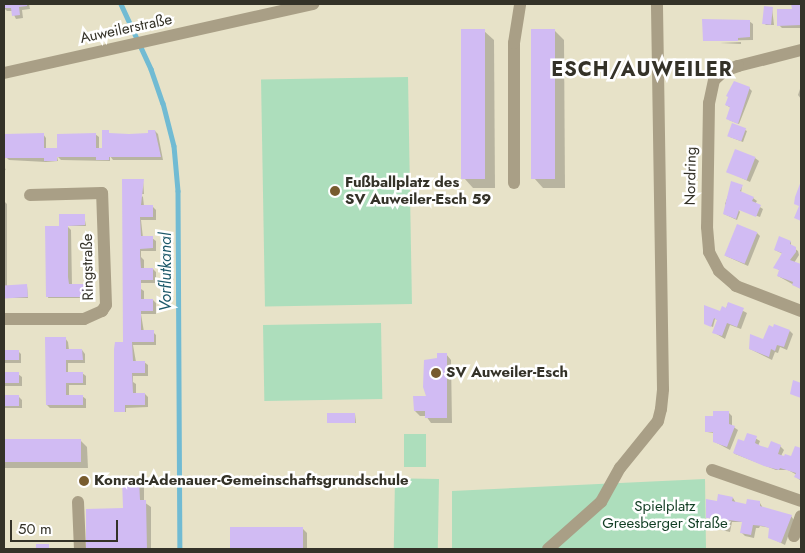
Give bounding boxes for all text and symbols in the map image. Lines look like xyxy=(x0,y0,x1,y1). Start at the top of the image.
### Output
street label: Auweilerstraße xyxy=(78,10,174,48)
district label: ESCH/AUWEILER xyxy=(550,57,734,81)
street label: Nordring xyxy=(681,146,701,206)
place label: Fußballplatz des SV Auweiler-Esch 59 xyxy=(345,173,491,208)
marker: Fußballplatz des SV Auweiler-Esch 59 xyxy=(329,185,341,197)
street label: Ringstraße xyxy=(78,233,98,301)
water label: Vorflutkanal xyxy=(156,233,176,311)
place label: SV Auweiler-Esch xyxy=(446,364,568,382)
marker: SV Auweiler-Esch xyxy=(430,367,442,379)
place label: Konrad-Adenauer-Gemeinschaftsgrundschule xyxy=(94,472,409,490)
marker: Konrad-Adenauer-Gemeinschaftsgrundschule xyxy=(78,475,90,487)
park label: Spielplatz Greesberger Straße xyxy=(602,497,728,532)
scale bar xyxy=(12,510,120,542)
text: 50 m xyxy=(18,518,52,540)

